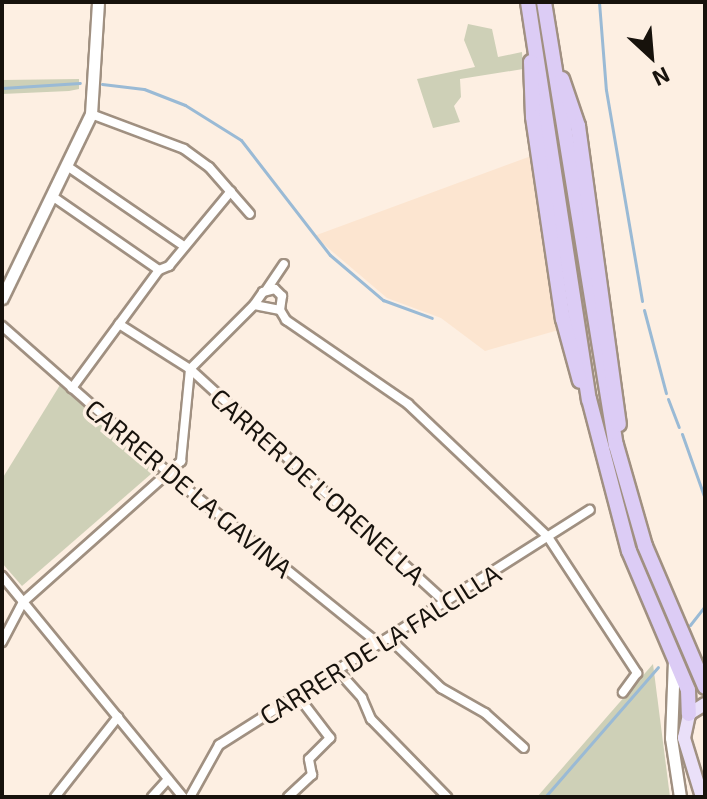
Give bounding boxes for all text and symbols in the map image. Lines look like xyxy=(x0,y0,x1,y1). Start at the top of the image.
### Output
north arrow xyxy=(611,16,691,96)
text: N xyxy=(649,62,674,93)
street label: CARRER DE L'ORENELLA xyxy=(204,382,432,590)
street label: CARRER DE LA GAVINA xyxy=(79,392,299,584)
street label: CARRER DE LA FALCILLA xyxy=(254,557,506,731)

